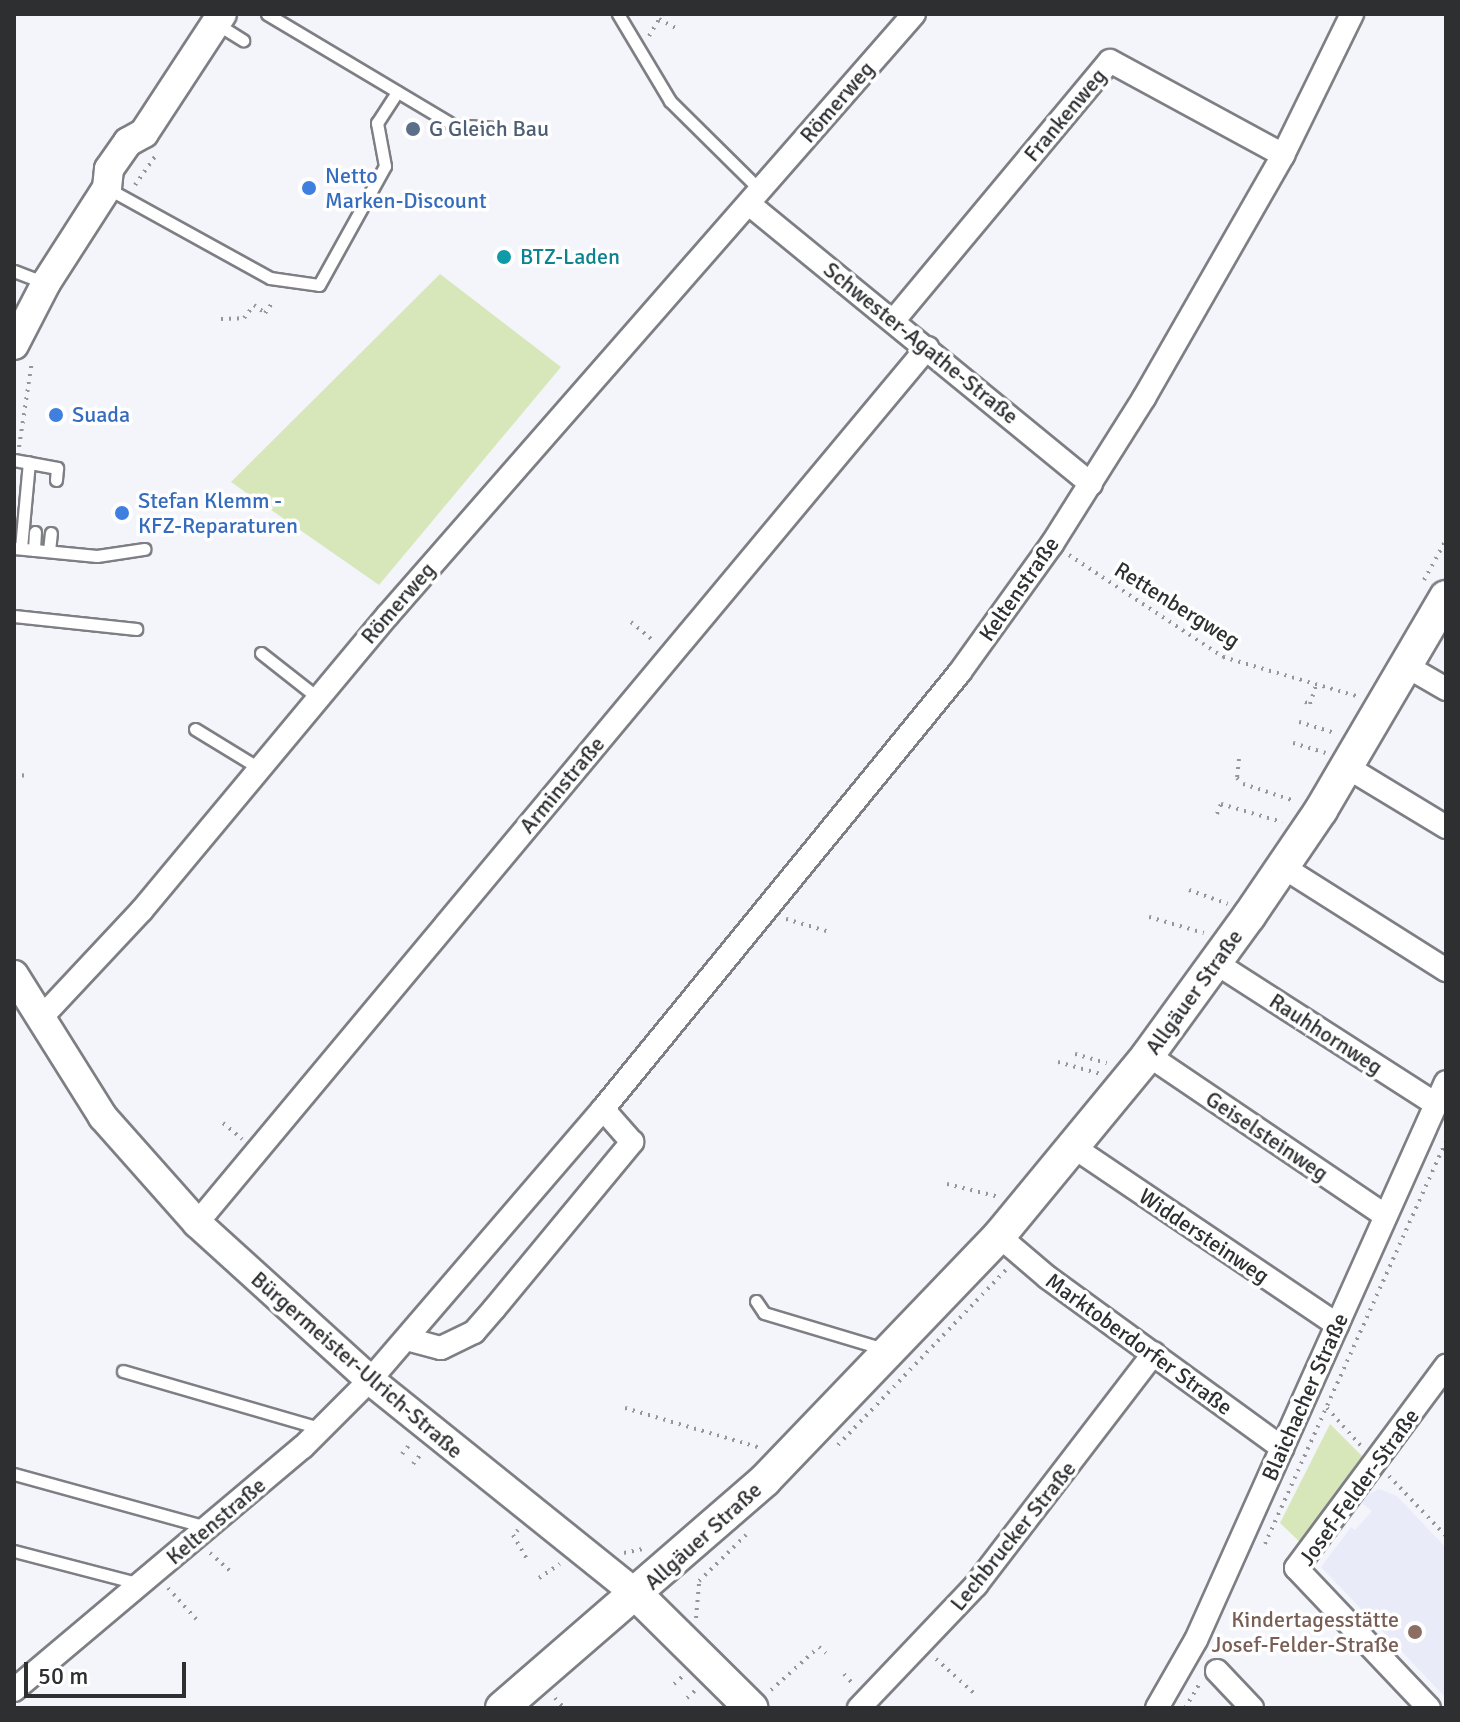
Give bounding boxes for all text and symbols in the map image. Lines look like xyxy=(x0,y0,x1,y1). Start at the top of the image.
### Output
street label: Römerweg xyxy=(794,56,880,148)
street label: Frankenweg xyxy=(1018,63,1112,167)
place label: G Gleich Bau xyxy=(429,116,549,142)
marker: G Gleich Bau xyxy=(404,120,422,138)
place label: Netto Marken-Discount xyxy=(325,162,487,214)
marker: Netto Marken-Discount xyxy=(300,179,318,197)
place label: BTZ-Laden xyxy=(520,244,620,270)
marker: BTZ-Laden xyxy=(495,248,513,266)
street label: Schwester-Agathe-Straße xyxy=(818,256,1024,430)
place label: Suada xyxy=(72,402,130,428)
marker: Suada xyxy=(47,406,65,424)
place label: Stefan Klemm - KFZ-Reparaturen xyxy=(138,487,298,538)
marker: Stefan Klemm - KFZ-Reparaturen xyxy=(113,504,131,522)
street label: Keltenstraße xyxy=(973,532,1065,646)
street label: Rettenbergweg xyxy=(1110,556,1244,654)
street label: Römerweg xyxy=(355,557,441,649)
street label: Arminstraße xyxy=(514,731,610,839)
street label: Allgäuer Straße xyxy=(1140,924,1248,1060)
street label: Rauhhornweg xyxy=(1264,988,1388,1080)
street label: Geiselsteinweg xyxy=(1201,1085,1333,1187)
street label: Widdersteinweg xyxy=(1134,1183,1274,1289)
street label: Bürgermeister-Ulrich-Straße xyxy=(246,1266,468,1464)
street label: Marktoberdorfer Straße xyxy=(1041,1267,1237,1421)
street label: Blaichacher Straße xyxy=(1256,1309,1354,1485)
street label: Josef-Felder-Straße xyxy=(1293,1403,1425,1571)
street label: Lechbrucker Straße xyxy=(945,1456,1081,1616)
street label: Keltenstraße xyxy=(161,1472,271,1570)
street label: Allgäuer Straße xyxy=(639,1477,767,1595)
place label: Kindertagesstätte Josef-Felder-Straße xyxy=(1212,1606,1399,1658)
marker: Kindertagesstätte Josef-Felder-Straße xyxy=(1406,1623,1424,1641)
scale bar xyxy=(28,1646,190,1696)
text: 50 m xyxy=(38,1661,88,1691)

